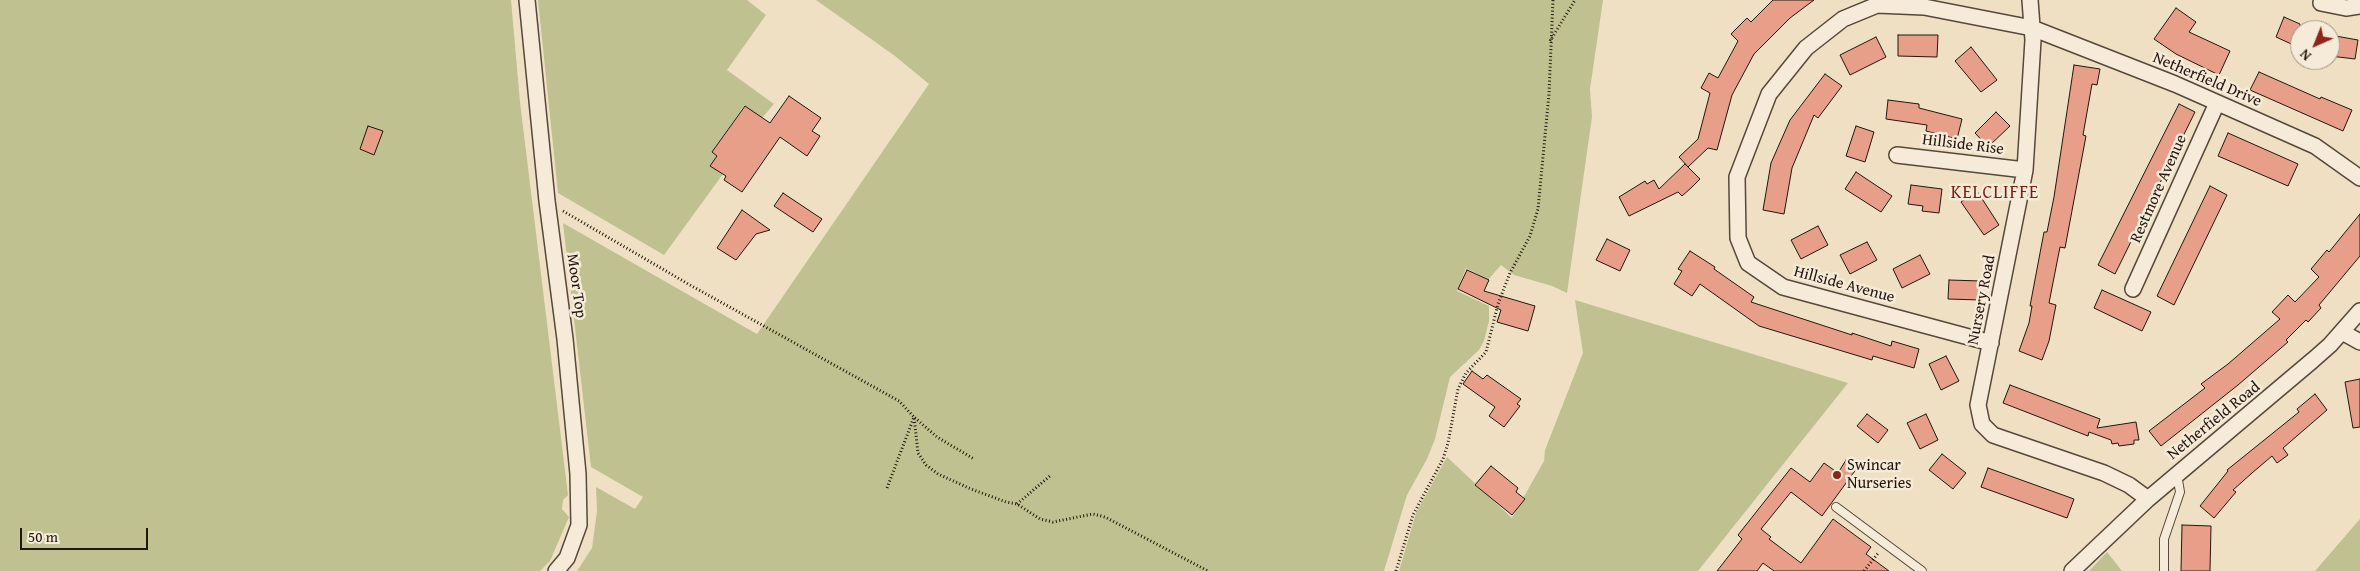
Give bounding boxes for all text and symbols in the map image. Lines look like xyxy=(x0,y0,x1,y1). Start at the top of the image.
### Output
north arrow xyxy=(2290,20,2340,70)
text: N xyxy=(2295,45,2316,66)
street label: Netherfield Drive xyxy=(2150,48,2264,112)
street label: Hillside Rise xyxy=(1921,130,2005,160)
street label: Restmore Avenue xyxy=(2127,132,2191,246)
district label: KELCLIFFE xyxy=(1950,182,2040,204)
street label: Moor Top xyxy=(562,253,590,319)
street label: Nursery Road xyxy=(1964,253,2000,347)
street label: Hillside Avenue xyxy=(1791,262,1897,308)
street label: Netherfield Road xyxy=(2164,378,2264,464)
place label: Swincar Nurseries xyxy=(1847,456,1912,494)
marker: Swincar Nurseries xyxy=(1831,469,1843,481)
scale bar xyxy=(22,518,150,550)
text: 50 m xyxy=(28,526,58,547)

